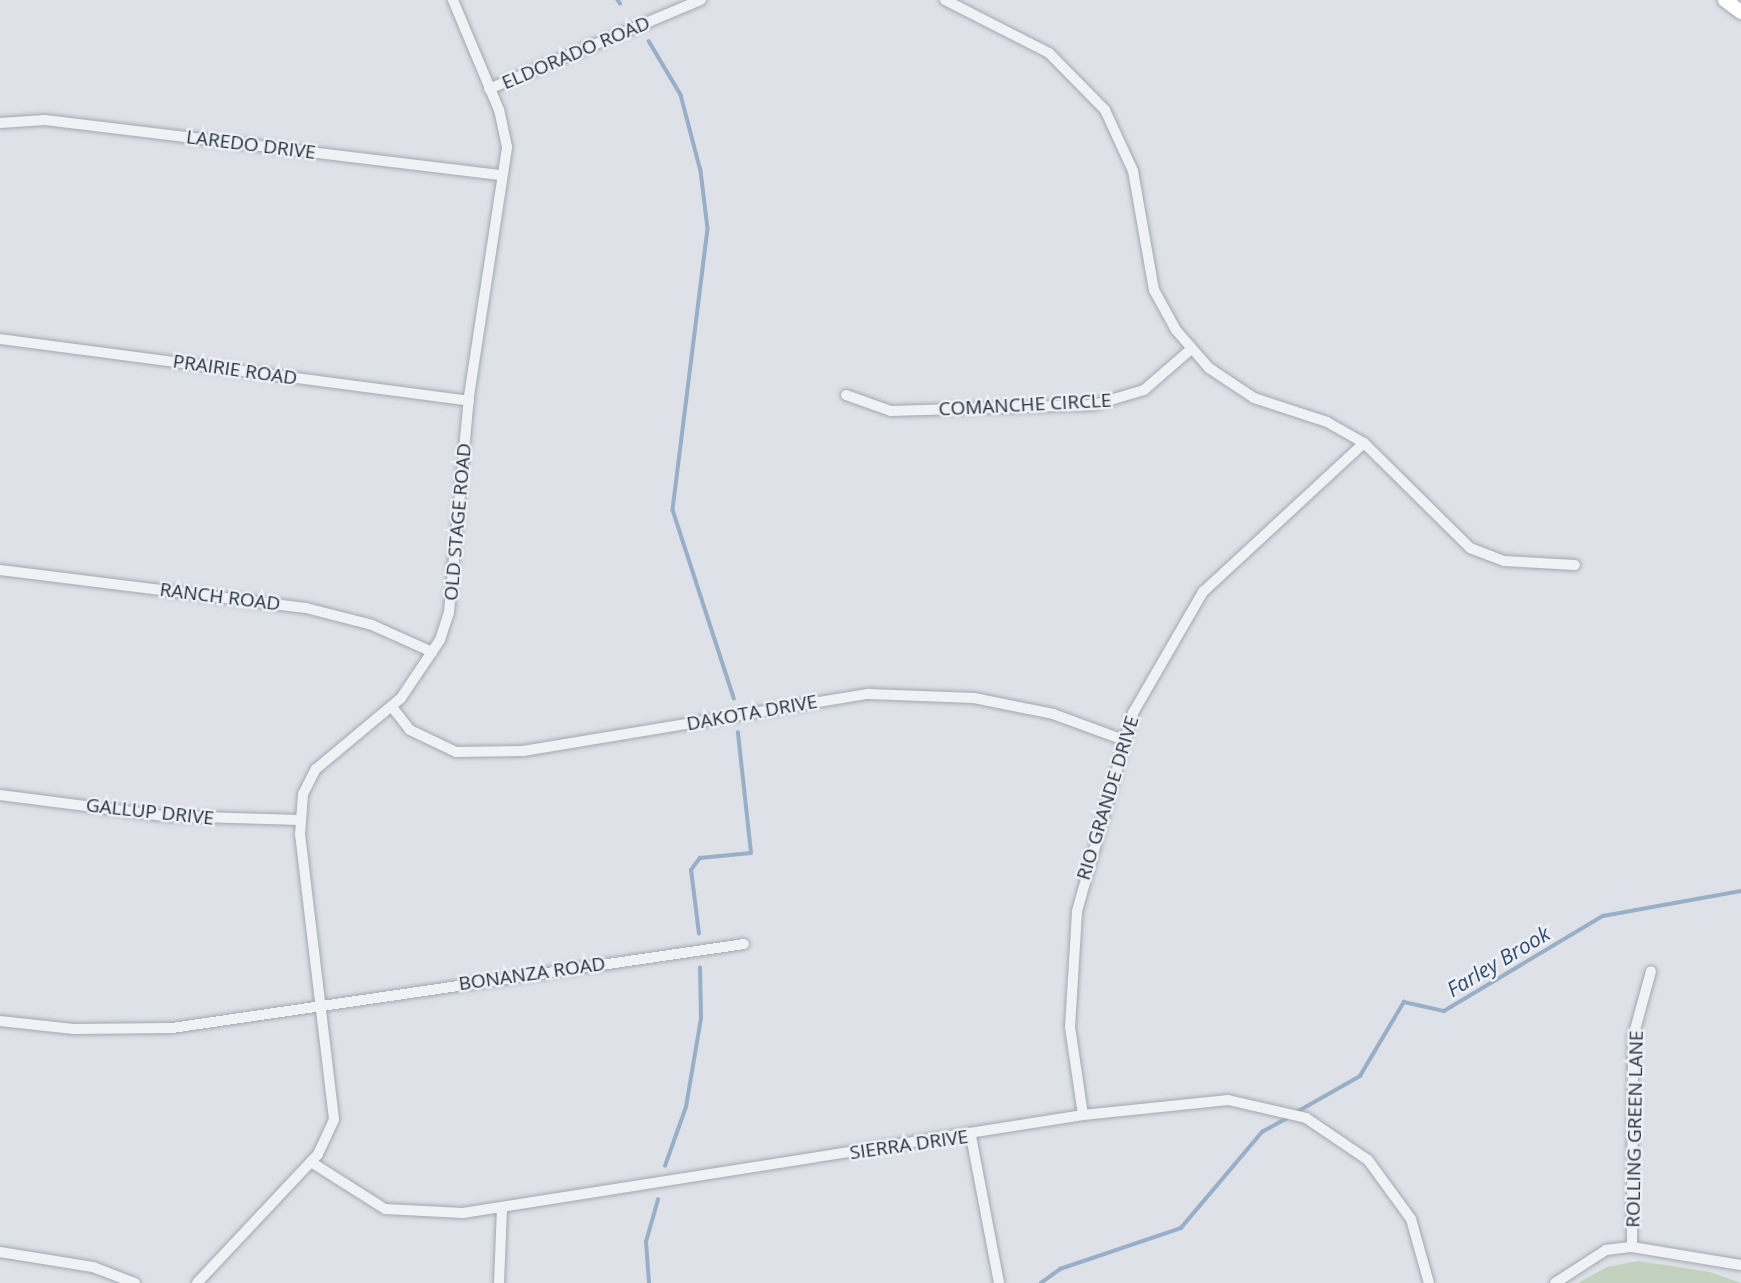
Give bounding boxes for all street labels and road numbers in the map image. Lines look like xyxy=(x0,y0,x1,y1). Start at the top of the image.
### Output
street label: ELDORADO ROAD xyxy=(499,12,653,94)
street label: LAREDO DRIVE xyxy=(185,126,317,164)
street label: PRAIRIE ROAD xyxy=(171,350,299,390)
street label: COMANCHE CIRCLE xyxy=(938,389,1112,421)
street label: OLD STAGE ROAD xyxy=(440,442,476,602)
street label: RANCH ROAD xyxy=(158,578,282,616)
street label: DAKOTA DRIVE xyxy=(685,690,819,736)
street label: RIO GRANDE DRIVE xyxy=(1072,713,1144,883)
street label: GALLUP DRIVE xyxy=(85,794,215,830)
street label: BONANZA ROAD xyxy=(457,952,607,996)
street label: ROLLING GREEN LANE xyxy=(1622,1030,1648,1228)
street label: SIERRA DRIVE xyxy=(848,1125,970,1165)

